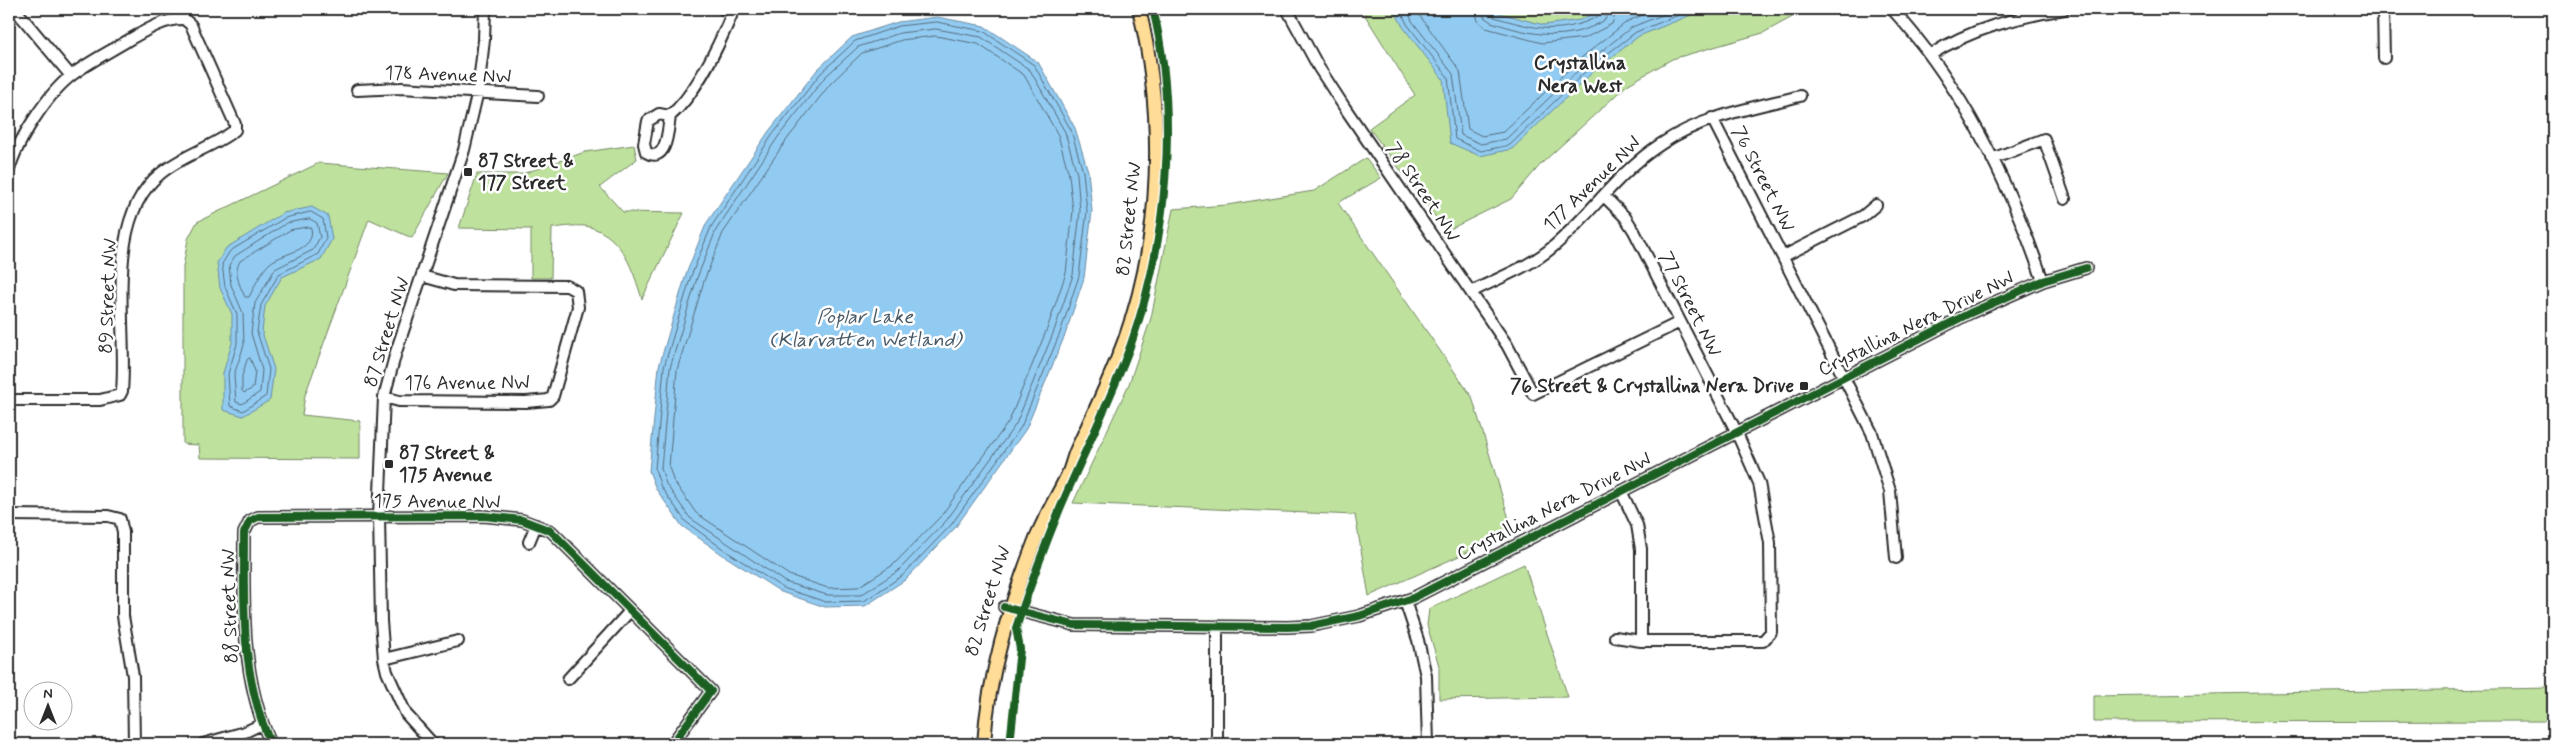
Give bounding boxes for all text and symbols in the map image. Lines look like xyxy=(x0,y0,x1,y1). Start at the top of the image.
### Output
district label: Crystallina Nera West xyxy=(1534,50,1626,100)
street label: 178 Avenue NW xyxy=(384,60,512,90)
street label: 76 Street NW xyxy=(1726,122,1800,236)
street label: 177 Avenue NW xyxy=(1538,131,1646,237)
street label: 78 Street NW xyxy=(1380,137,1466,247)
place label: 87 Street & 177 Street xyxy=(478,149,574,196)
street label: 82 Street NW xyxy=(1111,161,1147,277)
marker: 87 Street & 177 Street xyxy=(462,166,474,178)
street label: 89 Street NW xyxy=(93,238,123,354)
street label: 77 Street NW xyxy=(1653,247,1727,361)
street label: Crystallina Nera Drive NW xyxy=(1814,266,2018,382)
street label: 87 Street NW xyxy=(358,274,416,390)
water label: Poplar Lake (Klarvatten Wetland) xyxy=(769,304,963,354)
street label: 176 Avenue NW xyxy=(404,371,530,396)
place label: 76 Street & Crystallina Nera Drive xyxy=(1510,374,1794,399)
marker: 76 Street & Crystallina Nera Drive xyxy=(1798,380,1810,392)
place label: 87 Street & 175 Avenue xyxy=(399,441,495,488)
street label: Crystallina Nera Drive NW xyxy=(1453,447,1656,567)
marker: 87 Street & 175 Avenue xyxy=(383,458,395,470)
street label: 175 Avenue NW xyxy=(373,488,501,516)
street label: 82 Street NW xyxy=(959,543,1017,659)
street label: 88 Street NW xyxy=(216,548,244,664)
north arrow xyxy=(22,680,72,730)
text: N xyxy=(43,685,53,703)

